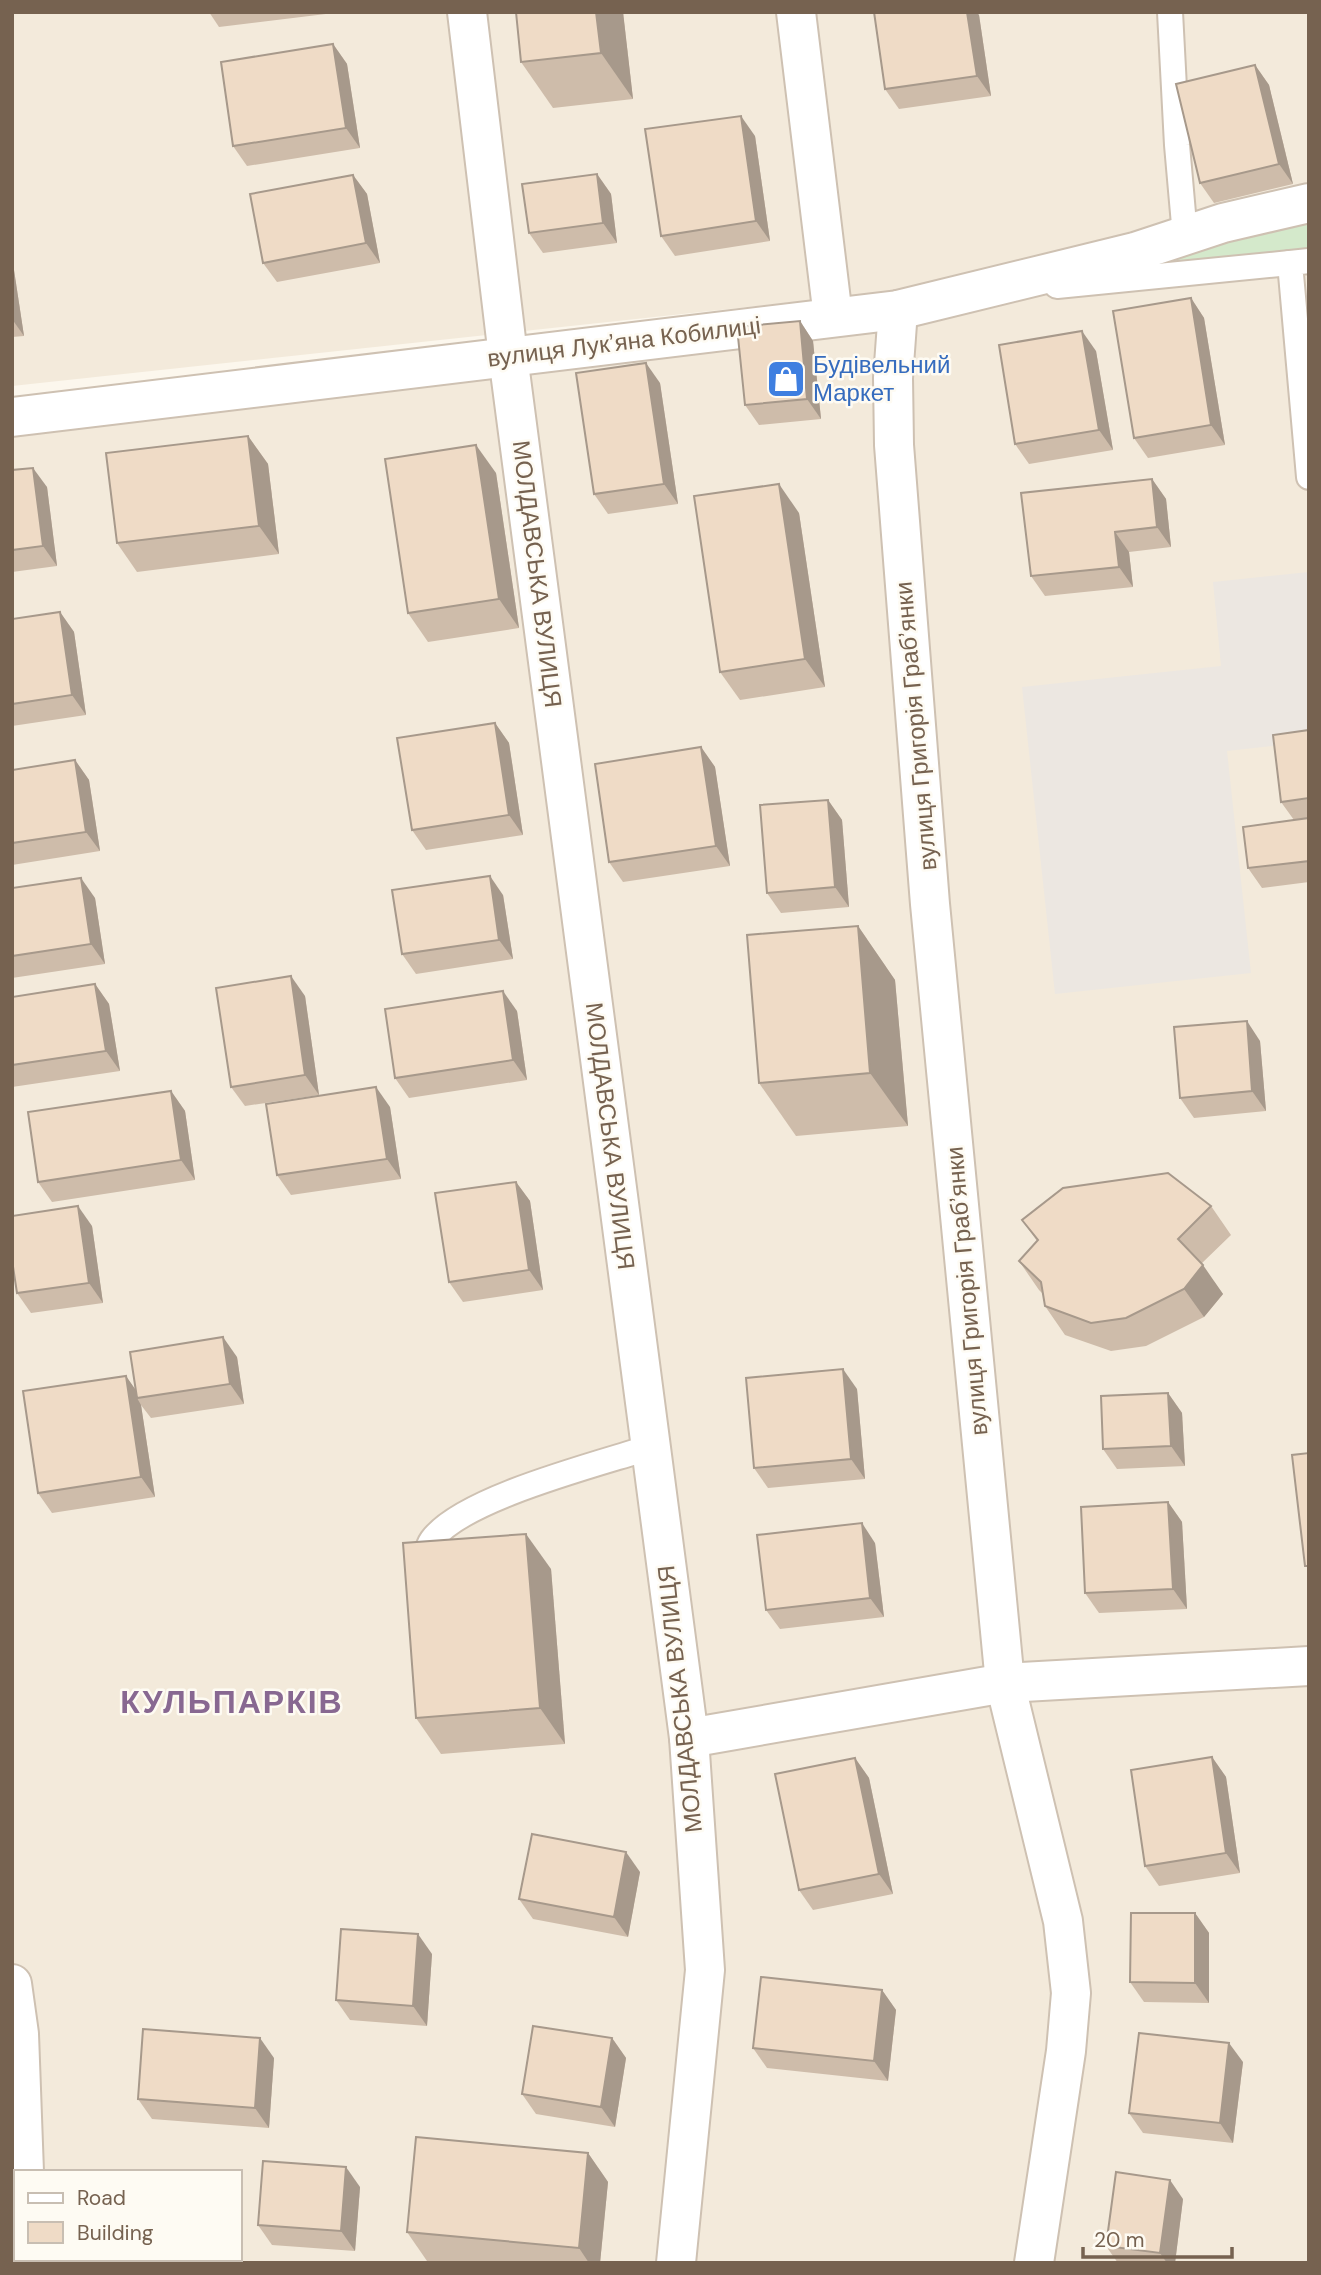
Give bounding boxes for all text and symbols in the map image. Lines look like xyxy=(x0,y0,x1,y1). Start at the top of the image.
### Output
street label: вулиця Лукʼяна Кобилиці xyxy=(486,309,762,374)
place label: Будівельний Маркет xyxy=(813,349,950,408)
shop icon: Будівельний Маркет xyxy=(765,358,807,400)
street label: МОЛДАВСЬКА ВУЛИЦЯ xyxy=(506,439,569,709)
street label: вулиця Григорія Грабʼянки xyxy=(887,580,944,872)
street label: МОЛДАВСЬКА ВУЛИЦЯ xyxy=(579,1001,642,1271)
street label: вулиця Григорія Грабʼянки xyxy=(938,1145,995,1437)
street label: МОЛДАВСЬКА ВУЛИЦЯ xyxy=(650,1564,709,1834)
district label: КУЛЬПАРКІВ xyxy=(120,1681,344,1723)
legend xyxy=(14,2170,242,2261)
text: Road xyxy=(77,2184,126,2212)
scale bar xyxy=(1083,2216,1232,2260)
text: Building xyxy=(77,2219,154,2247)
text: 20 m xyxy=(1094,2226,1145,2254)

